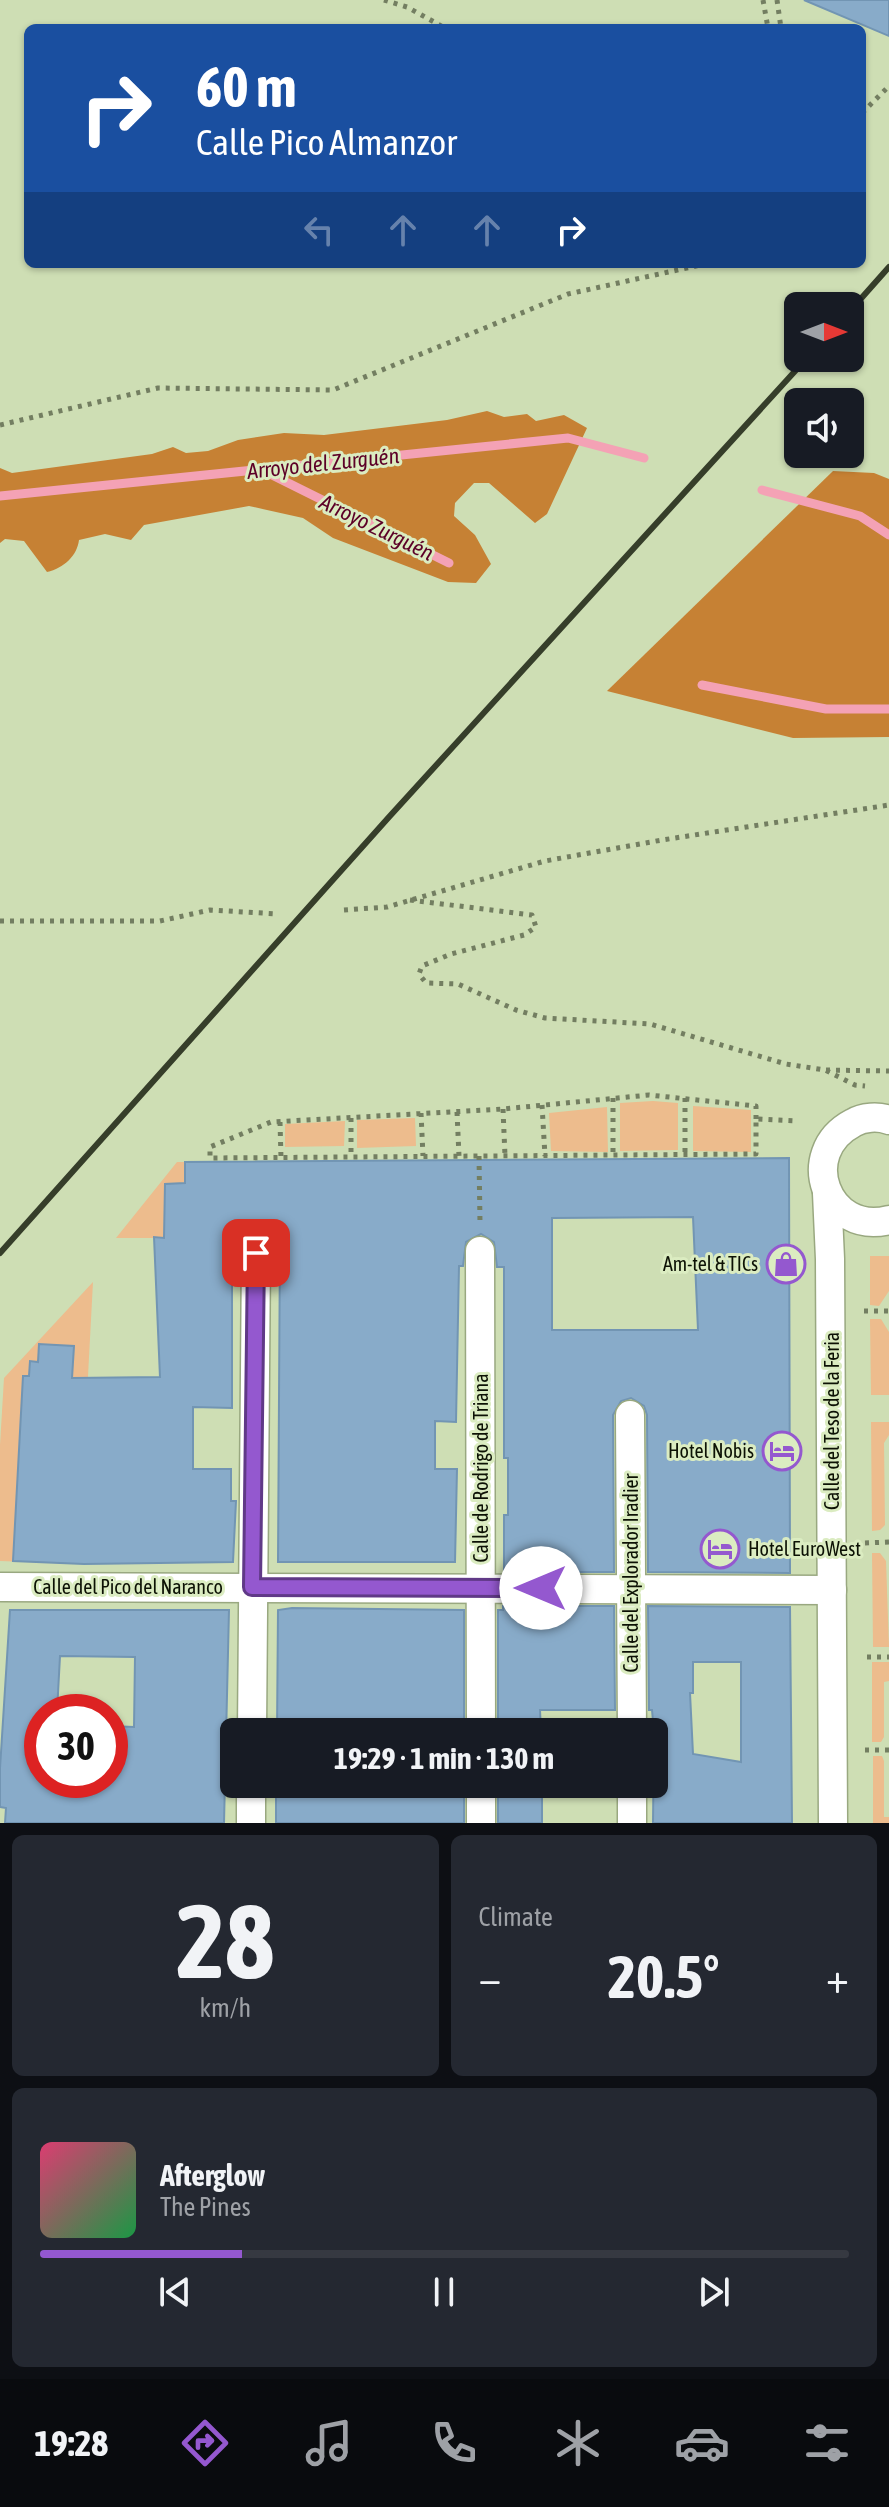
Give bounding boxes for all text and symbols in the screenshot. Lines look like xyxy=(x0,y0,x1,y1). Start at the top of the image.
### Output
text: 60 m xyxy=(196,55,297,119)
icon: right xyxy=(64,56,168,160)
text: Calle Pico Almanzor xyxy=(196,121,457,163)
icon: left xyxy=(297,208,341,252)
icon: ahead xyxy=(381,208,425,252)
icon: ahead xyxy=(465,208,509,252)
icon: right xyxy=(549,208,593,252)
north arrow xyxy=(784,292,864,372)
map controls xyxy=(784,292,864,468)
button: sound xyxy=(784,388,864,468)
water label: Arroyo del Zurguén xyxy=(245,442,401,484)
water label: Arroyo Zurguén xyxy=(315,488,438,566)
pin xyxy=(222,1219,290,1287)
icon: arrive xyxy=(234,1231,278,1275)
shop icon: Am-tel & TICs xyxy=(765,1243,807,1285)
place label: Am-tel & TICs xyxy=(663,1252,758,1275)
street label: Calle del Teso de la Feria xyxy=(820,1332,843,1510)
street label: Calle de Rodrigo de Triana xyxy=(469,1373,492,1563)
hotel icon: Hotel Nobis xyxy=(761,1430,803,1472)
place label: Hotel Nobis xyxy=(668,1439,754,1462)
street label: Calle del Explorador Iradier xyxy=(619,1472,642,1672)
hotel icon: Hotel EuroWest xyxy=(699,1528,741,1570)
place label: Hotel EuroWest xyxy=(748,1537,861,1560)
position arrow xyxy=(499,1546,583,1630)
street label: Calle del Pico del Naranco xyxy=(33,1575,223,1598)
speed limit sign: 30 xyxy=(24,1694,128,1798)
text: 19:29 · 1 min · 130 m xyxy=(334,1741,554,1775)
text: 28 xyxy=(176,1881,274,2000)
text: Climate xyxy=(479,1902,553,1932)
text: 20.5° xyxy=(608,1942,720,2011)
text: − xyxy=(479,1952,501,2002)
text: + xyxy=(826,1952,849,2002)
text: km/h xyxy=(199,1993,251,2023)
text: Afterglow xyxy=(160,2158,265,2192)
text: The Pines xyxy=(160,2192,251,2222)
icon: previous xyxy=(153,2270,197,2314)
icon: pause xyxy=(422,2270,466,2314)
icon: next xyxy=(692,2270,736,2314)
icon: directions xyxy=(177,2415,233,2471)
icon: music xyxy=(301,2415,357,2471)
icon: phone xyxy=(426,2415,482,2471)
icon: climate xyxy=(550,2415,606,2471)
icon: car xyxy=(674,2415,730,2471)
icon: filters xyxy=(799,2415,855,2471)
text: 19:28 xyxy=(34,2422,108,2464)

